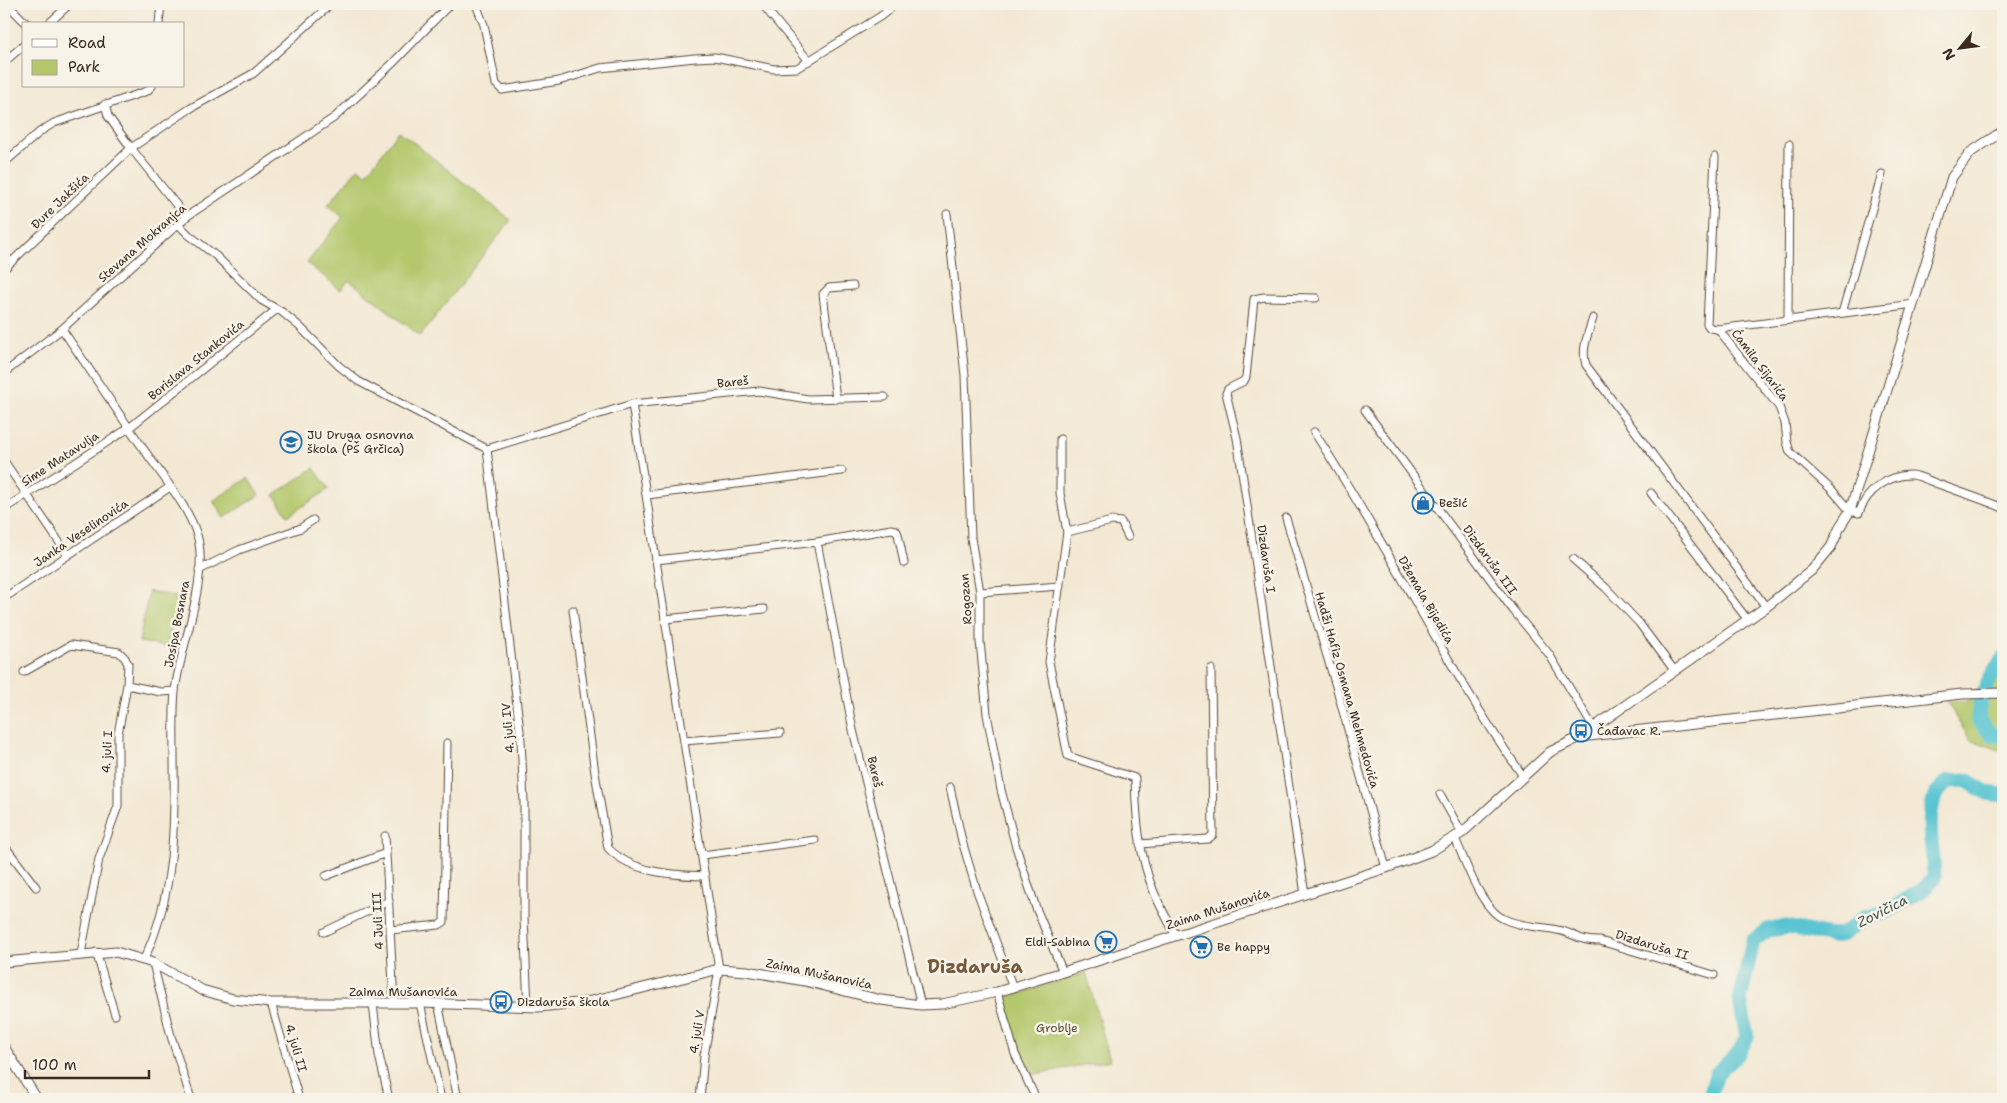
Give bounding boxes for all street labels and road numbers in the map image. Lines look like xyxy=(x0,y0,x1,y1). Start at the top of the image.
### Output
street label: Đure Jakšića xyxy=(28,169,93,233)
street label: Stevana Mokranjca xyxy=(95,200,190,286)
street label: Borislava Stankovića xyxy=(145,316,248,404)
street label: Ćamila Sijarića xyxy=(1728,326,1792,404)
street label: Bareš xyxy=(716,372,750,392)
street label: Sime Matavulja xyxy=(18,428,102,490)
street label: Janka Veselinovića xyxy=(31,495,132,570)
street label: Dizdaruša III xyxy=(1459,522,1521,598)
street label: Dizdaruša I xyxy=(1253,524,1279,595)
street label: Džemala Bijedića xyxy=(1394,553,1458,647)
street label: Rogozan xyxy=(956,573,976,625)
street label: Josipa Bosnara xyxy=(161,579,193,669)
street label: Hadži Hafiz Osmana Mehmedovića xyxy=(1311,590,1383,791)
street label: 4. juli IV xyxy=(498,702,518,754)
street label: 4. juli I xyxy=(98,730,116,774)
street label: Bareš xyxy=(864,755,886,789)
street label: Zaima Mušanovića xyxy=(1164,885,1272,933)
street label: 4 Juli III xyxy=(368,891,388,950)
street label: Dizdaruša II xyxy=(1613,926,1691,964)
street label: Zaima Mušanovića xyxy=(764,955,874,993)
street label: Zaima Mušanovića xyxy=(349,984,458,1000)
street label: 4. juli V xyxy=(686,1009,708,1055)
street label: 4. juli II xyxy=(282,1022,311,1074)

